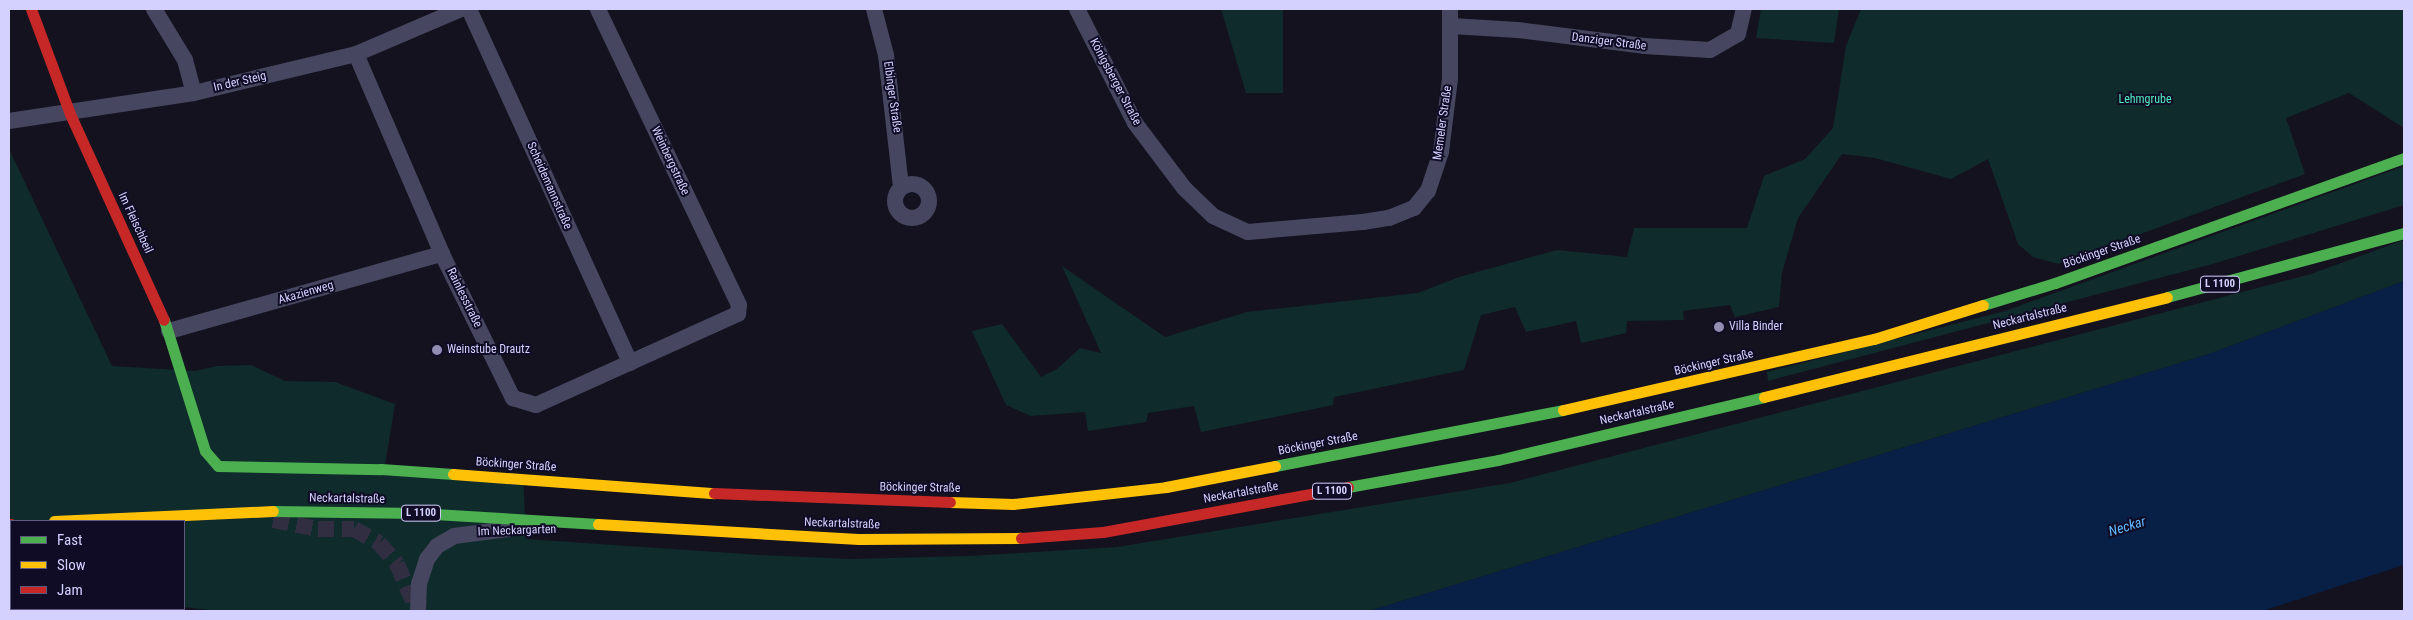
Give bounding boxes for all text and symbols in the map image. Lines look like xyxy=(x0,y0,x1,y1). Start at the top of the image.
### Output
street label: Danziger Straße xyxy=(1571,30,1647,54)
street label: Königsberger Straße xyxy=(1086,36,1144,128)
street label: Elbinger Straße xyxy=(880,60,904,134)
street label: In der Steig xyxy=(212,69,268,95)
street label: Memeler Straße xyxy=(1431,85,1455,161)
park label: Lehmgrube xyxy=(2118,93,2172,107)
street label: Weinbergstraße xyxy=(648,124,692,198)
street label: Scheidemannstraße xyxy=(523,140,575,232)
street label: Im Fleischbeil xyxy=(115,190,155,256)
street label: Böckinger Straße xyxy=(2061,232,2143,272)
street label: Rainlesstraße xyxy=(443,266,485,330)
road number: L 1100 xyxy=(2199,276,2241,292)
street label: Akazienweg xyxy=(277,278,335,308)
street label: Neckartalstraße xyxy=(1991,301,2069,333)
place label: Villa Binder xyxy=(1729,320,1783,334)
marker: Villa Binder xyxy=(1713,321,1725,333)
place label: Weinstube Drautz xyxy=(447,343,530,357)
marker: Weinstube Drautz xyxy=(431,344,443,356)
street label: Böckinger Straße xyxy=(1673,347,1755,379)
street label: Neckartalstraße xyxy=(1598,397,1676,429)
street label: Böckinger Straße xyxy=(1277,429,1359,459)
street label: Böckinger Straße xyxy=(475,455,557,475)
street label: Neckartalstraße xyxy=(1202,479,1280,507)
street label: Böckinger Straße xyxy=(879,480,961,496)
road number: L 1100 xyxy=(1311,482,1353,500)
street label: Neckartalstraße xyxy=(309,491,385,507)
road number: L 1100 xyxy=(400,504,442,522)
water label: Neckar xyxy=(2106,512,2148,540)
street label: Neckartalstraße xyxy=(804,515,880,533)
legend xyxy=(10,520,185,610)
street label: Im Neckargarten xyxy=(477,522,557,540)
text: Fast xyxy=(57,531,82,549)
text: Slow xyxy=(57,556,86,574)
text: Jam xyxy=(57,581,83,599)

